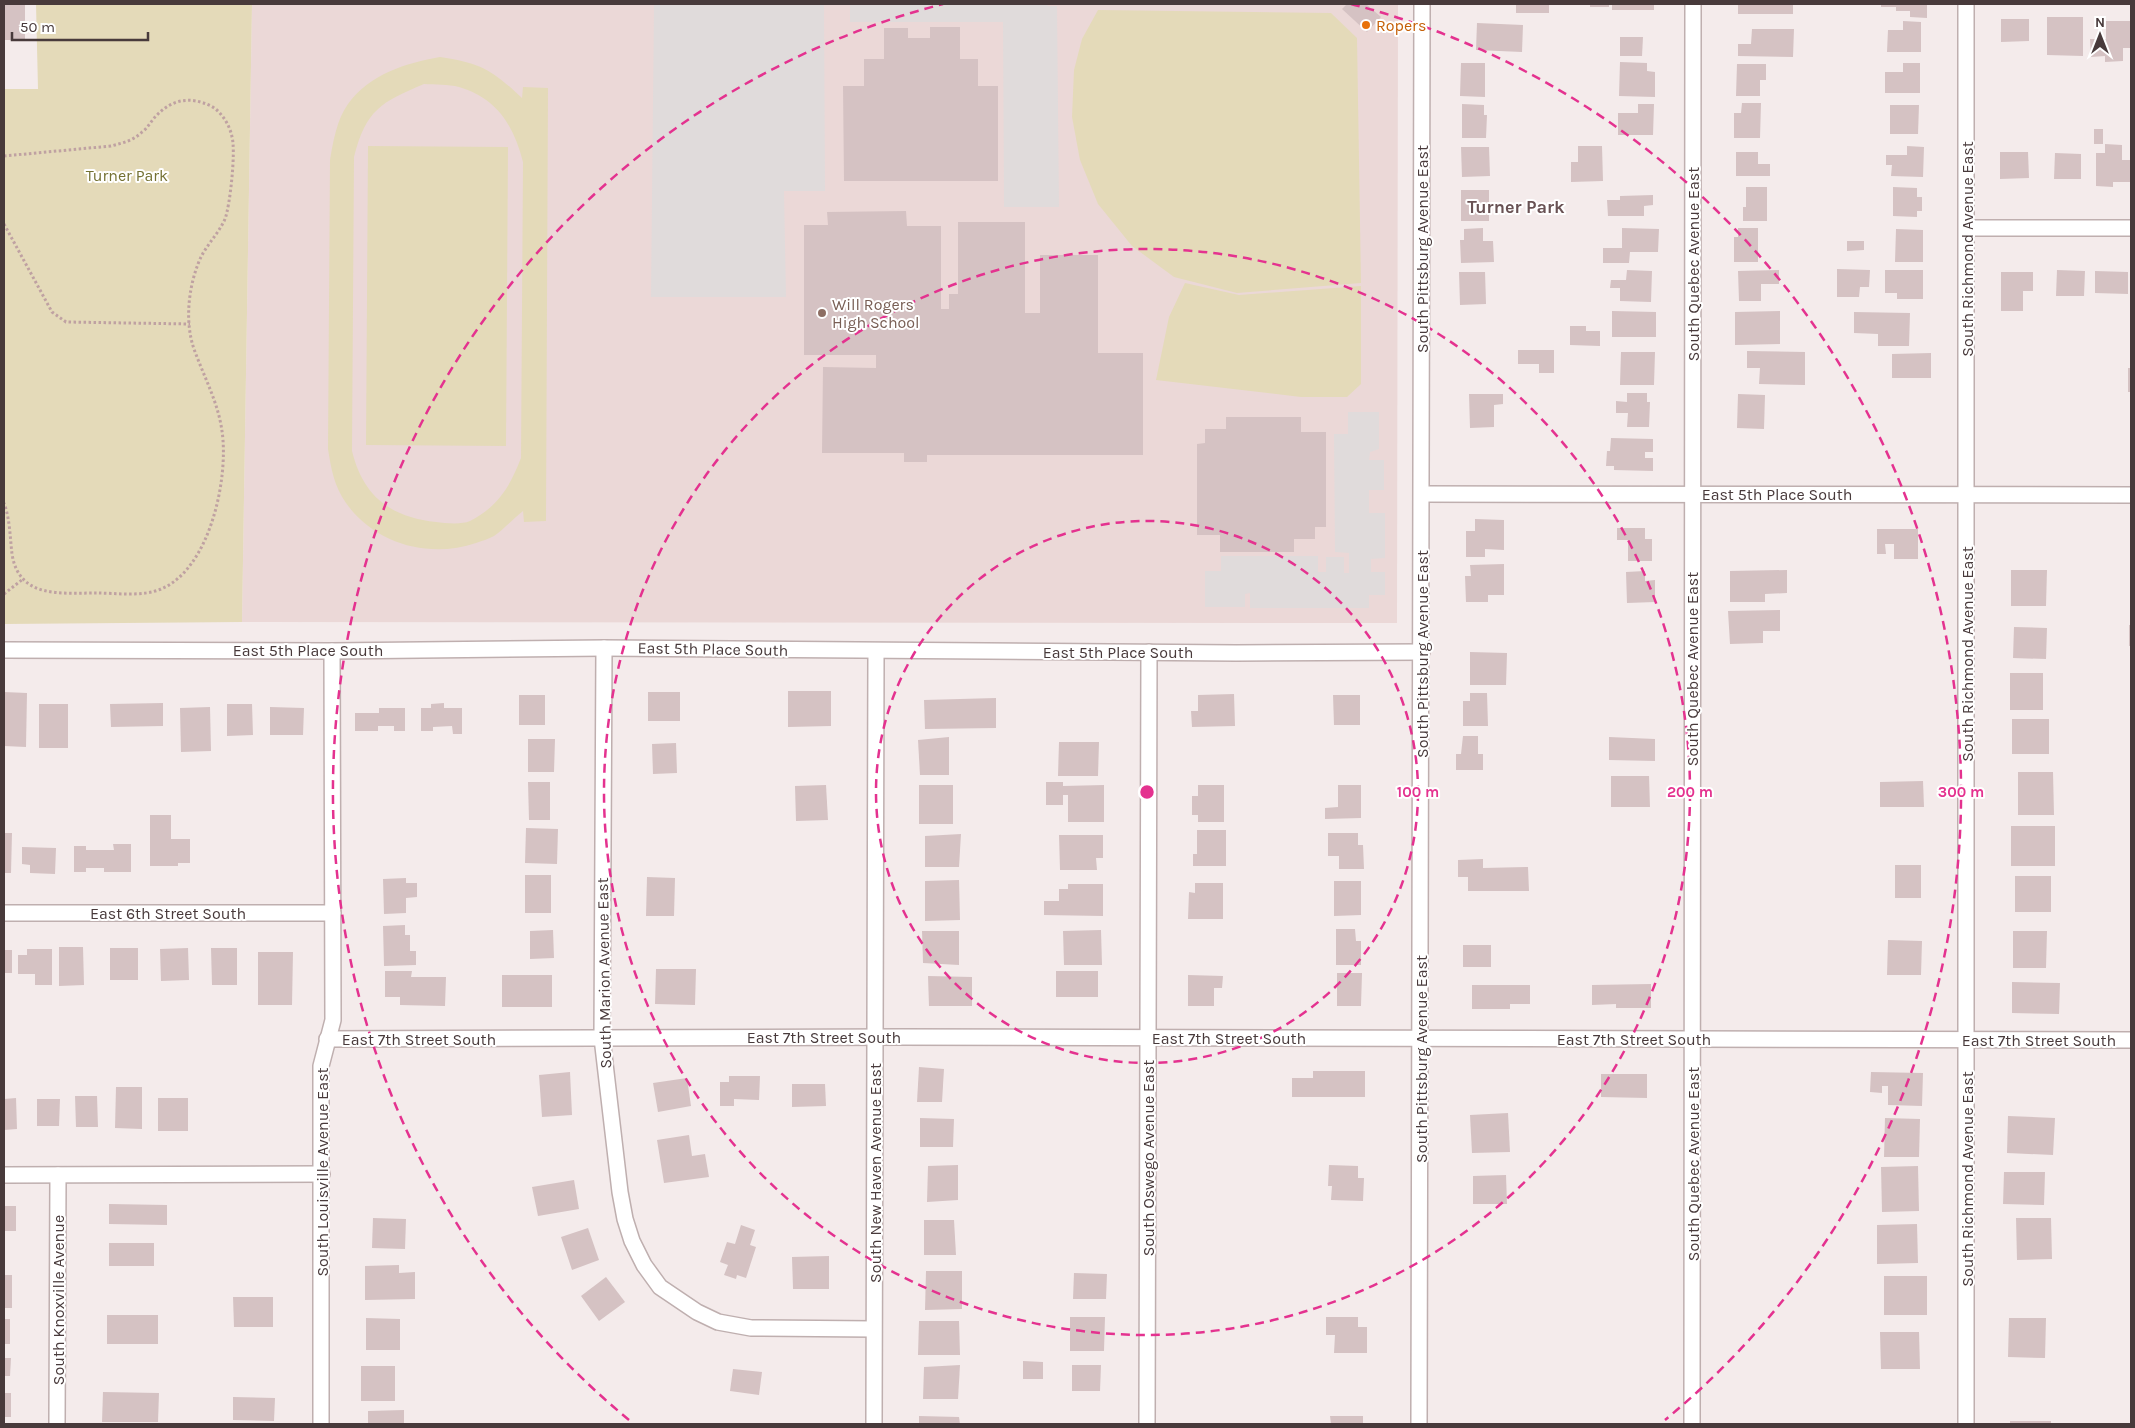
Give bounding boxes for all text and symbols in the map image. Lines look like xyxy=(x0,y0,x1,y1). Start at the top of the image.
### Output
scale bar xyxy=(12,10,149,42)
north arrow xyxy=(2075,10,2125,60)
text: N xyxy=(2095,14,2105,31)
place label: Ropers xyxy=(1376,16,1426,35)
text: 50 m xyxy=(20,18,55,36)
marker: Ropers xyxy=(1360,19,1372,31)
street label: South Richmond Avenue East xyxy=(1958,141,1977,357)
street label: South Pittsburg Avenue East xyxy=(1413,145,1432,353)
park label: Turner Park xyxy=(86,166,168,185)
street label: South Quebec Avenue East xyxy=(1684,167,1703,361)
district label: Turner Park xyxy=(1467,196,1565,218)
place label: Will Rogers High School xyxy=(832,295,920,332)
marker: Will Rogers High School xyxy=(816,307,828,319)
street label: East 5th Place South xyxy=(1702,485,1852,504)
street label: South Richmond Avenue East xyxy=(1958,546,1977,762)
street label: South Pittsburg Avenue East xyxy=(1413,550,1432,758)
street label: South Quebec Avenue East xyxy=(1683,572,1702,766)
street label: East 5th Place South xyxy=(637,638,789,660)
street label: East 5th Place South xyxy=(233,641,383,660)
street label: East 5th Place South xyxy=(1043,643,1193,662)
centre of rings xyxy=(1138,783,1156,801)
text: 100 m xyxy=(1397,783,1439,801)
text: 200 m xyxy=(1667,783,1713,801)
text: 300 m xyxy=(1938,783,1984,801)
street label: South Marion Avenue East xyxy=(593,877,615,1069)
street label: East 6th Street South xyxy=(90,904,246,923)
street label: South Pittsburg Avenue East xyxy=(1412,955,1431,1163)
street label: East 7th Street South xyxy=(747,1028,901,1047)
street label: East 7th Street South xyxy=(1152,1029,1306,1048)
street label: East 7th Street South xyxy=(342,1030,496,1049)
street label: East 7th Street South xyxy=(1557,1030,1711,1049)
street label: East 7th Street South xyxy=(1962,1031,2116,1050)
street label: South Oswego Avenue East xyxy=(1139,1060,1158,1256)
street label: South New Haven Avenue East xyxy=(866,1063,885,1283)
street label: South Louisville Avenue East xyxy=(313,1067,332,1277)
street label: South Quebec Avenue East xyxy=(1684,1067,1703,1261)
street label: South Richmond Avenue East xyxy=(1958,1071,1977,1287)
street label: South Knoxville Avenue xyxy=(49,1215,68,1385)

